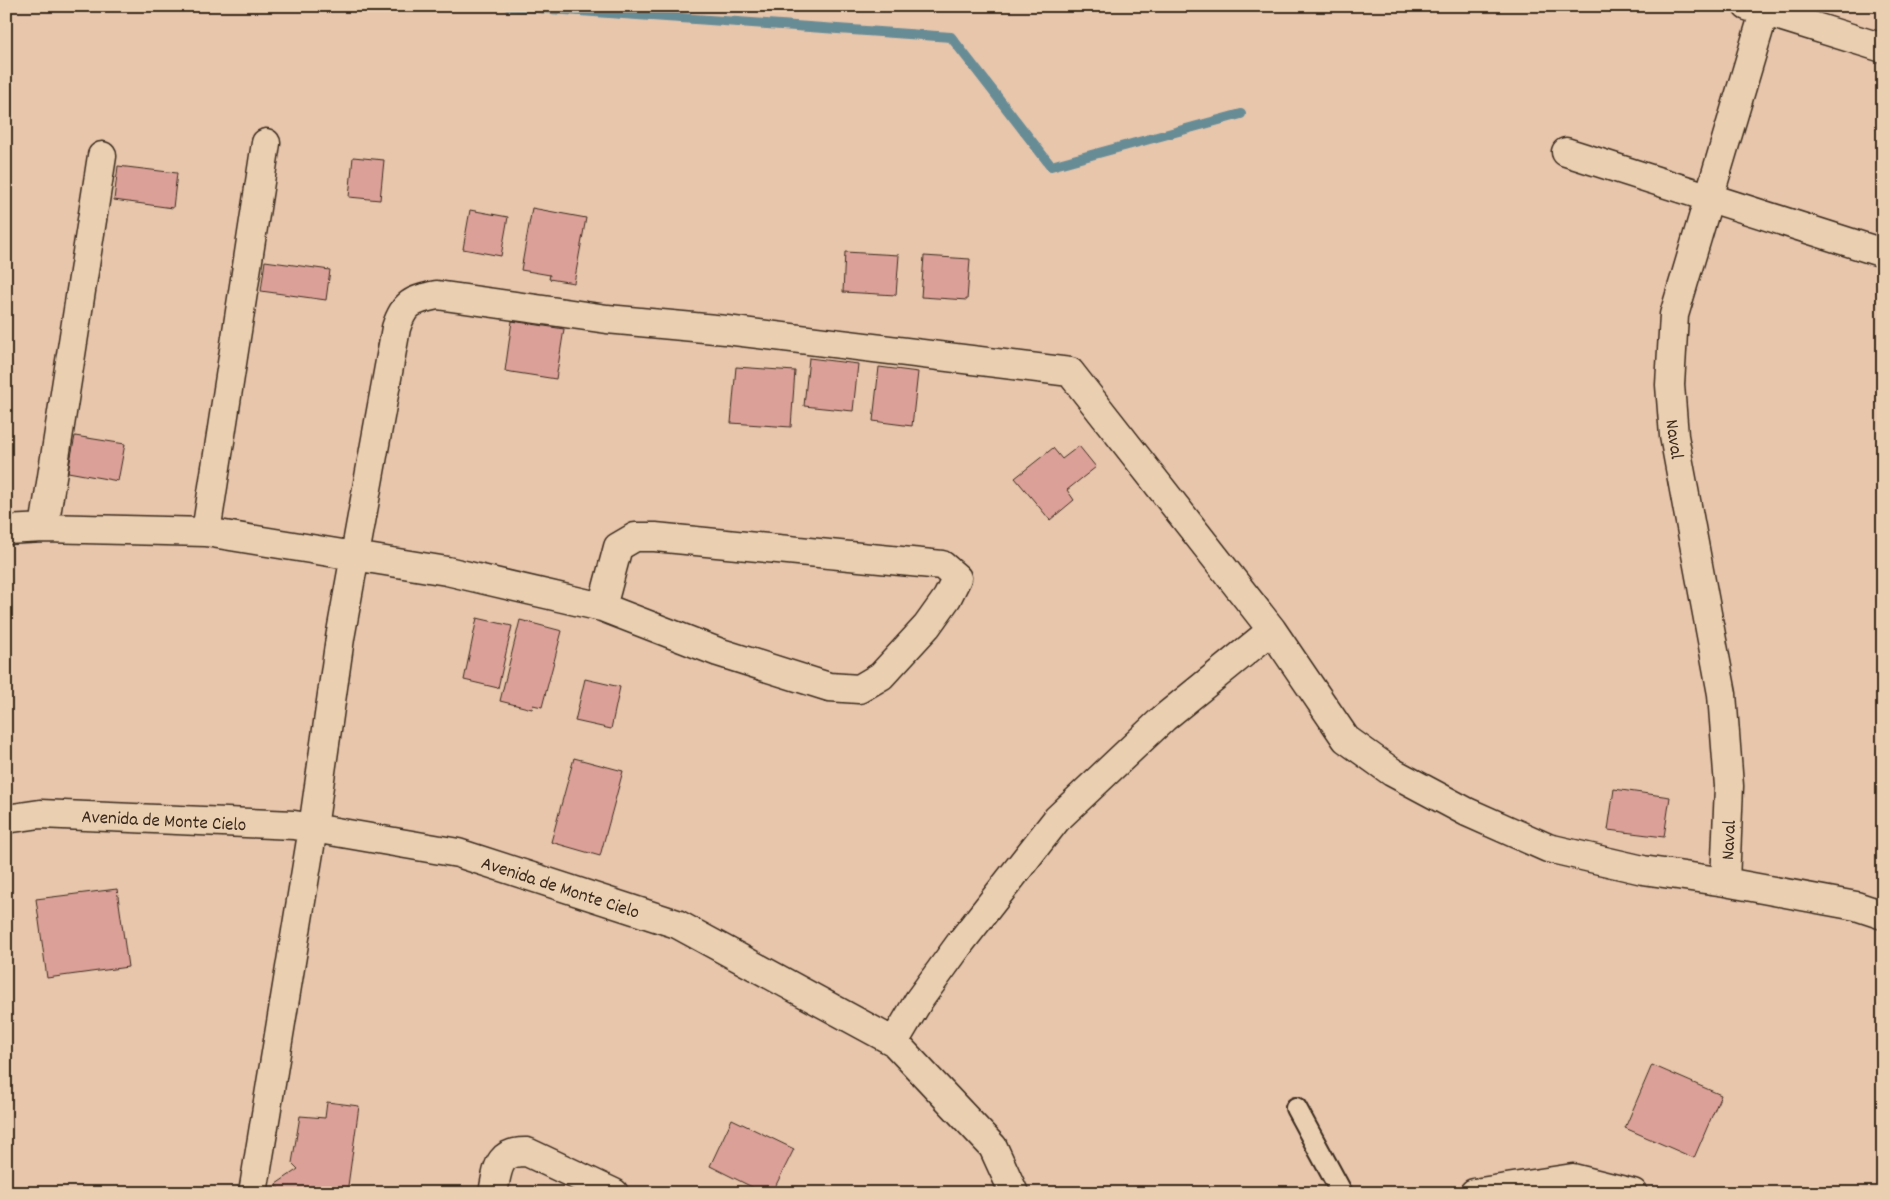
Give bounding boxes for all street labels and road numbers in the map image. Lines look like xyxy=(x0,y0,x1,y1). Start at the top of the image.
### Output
street label: Naval xyxy=(1656,418,1689,461)
street label: Avenida de Monte Cielo xyxy=(81,805,247,840)
street label: Naval xyxy=(1716,819,1745,861)
street label: Avenida de Monte Cielo xyxy=(477,851,643,928)

